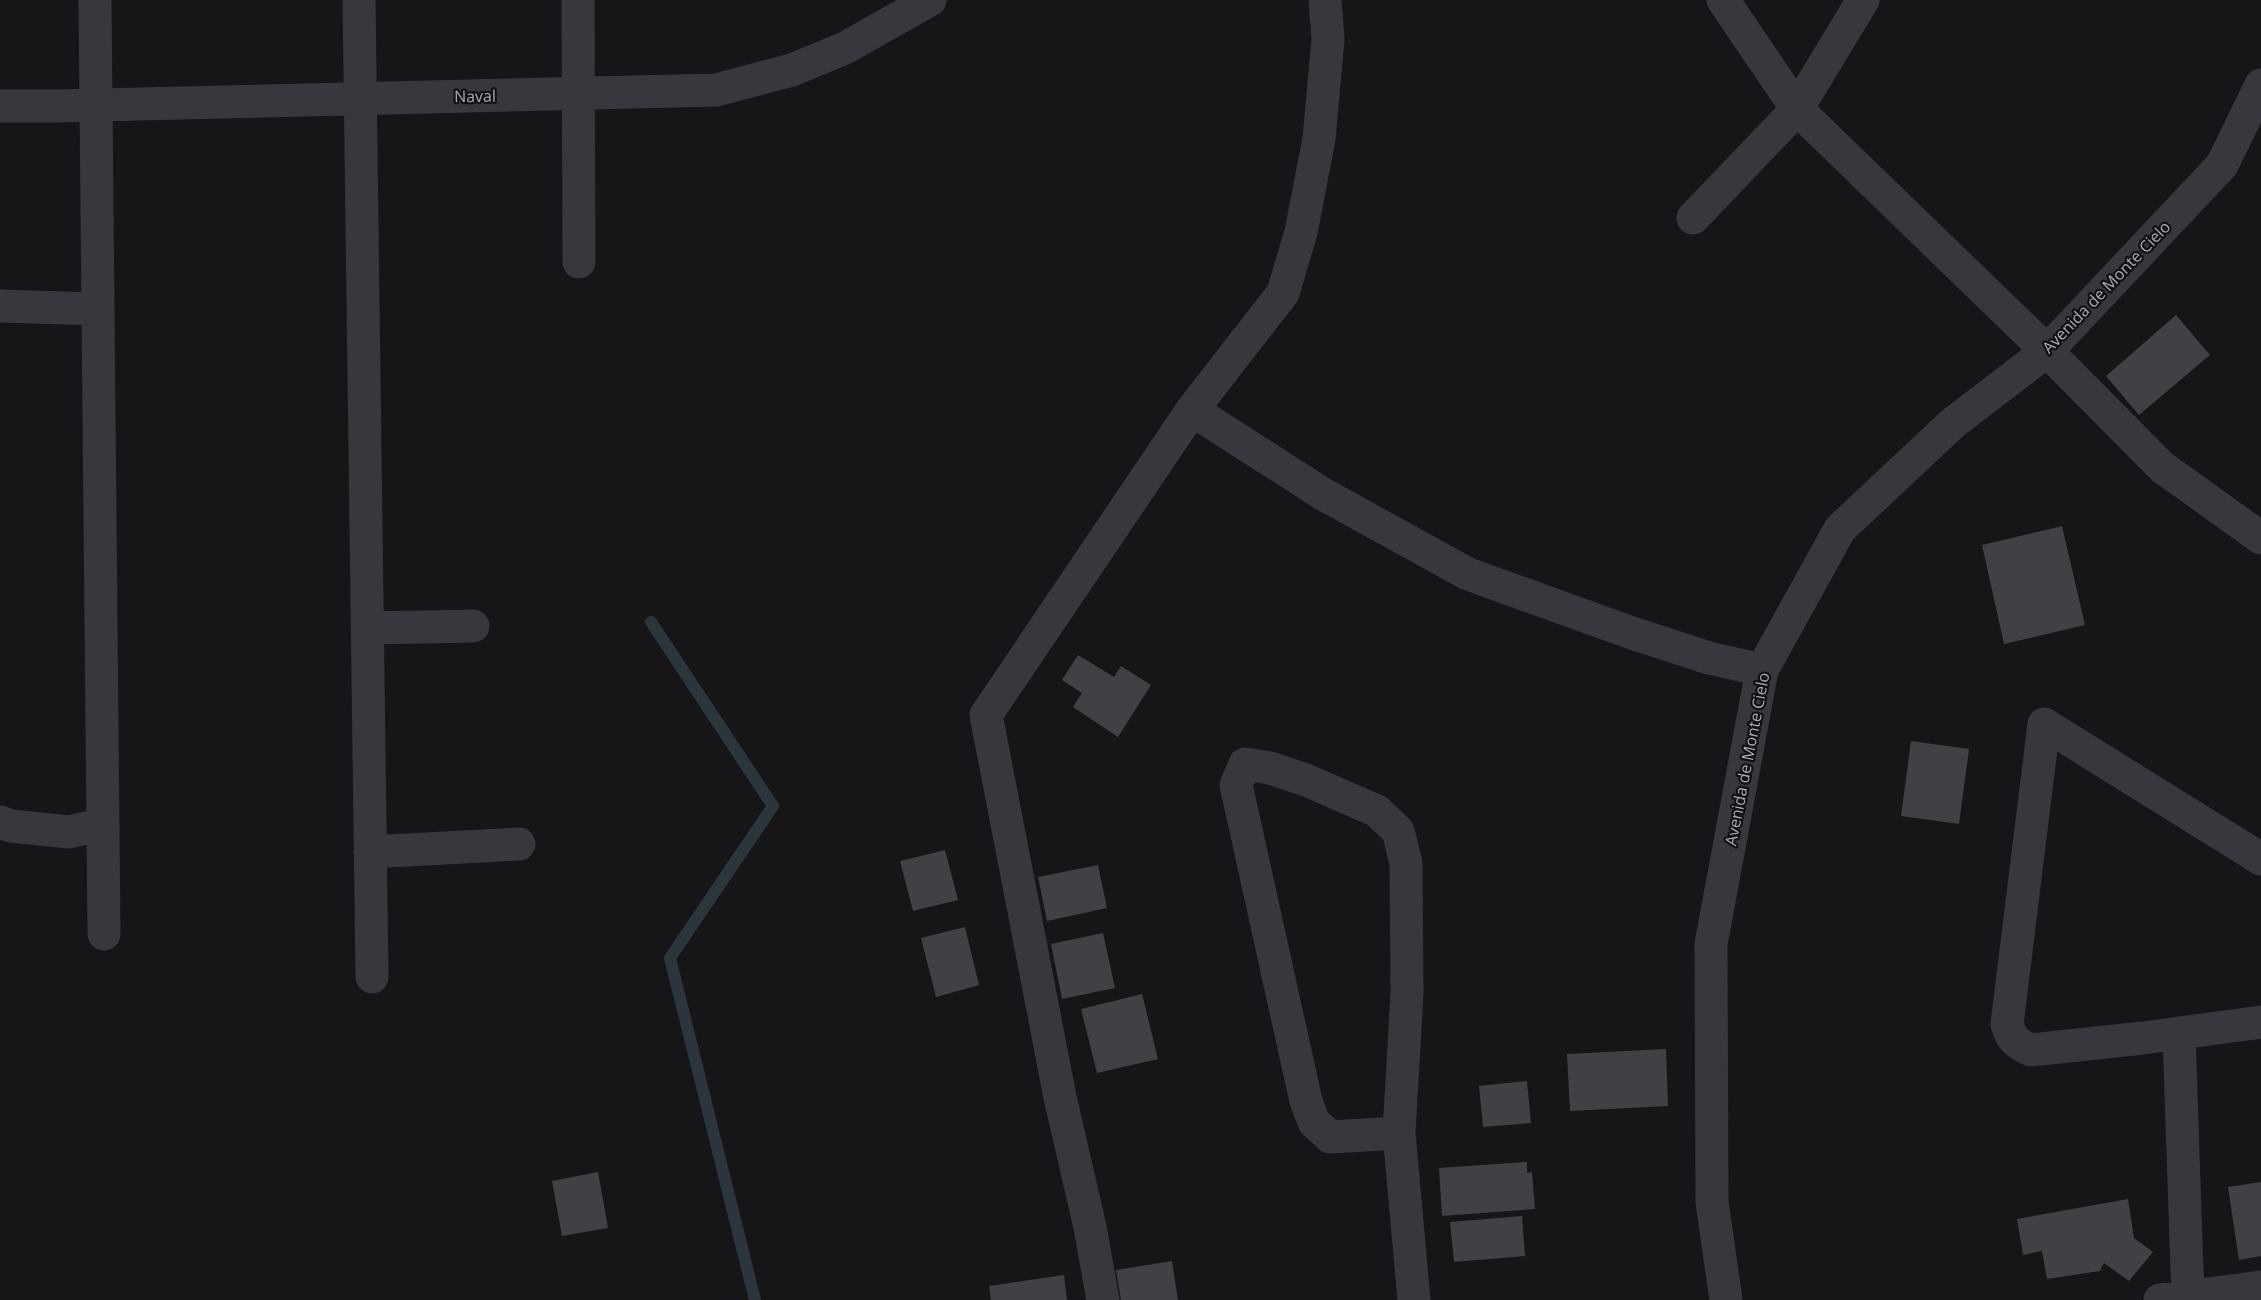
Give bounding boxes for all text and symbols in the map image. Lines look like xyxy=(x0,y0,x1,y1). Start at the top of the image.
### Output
street label: Naval xyxy=(454,85,496,107)
street label: Avenida de Monte Cielo xyxy=(2037,216,2175,358)
street label: Avenida de Monte Cielo xyxy=(1719,670,1775,848)

